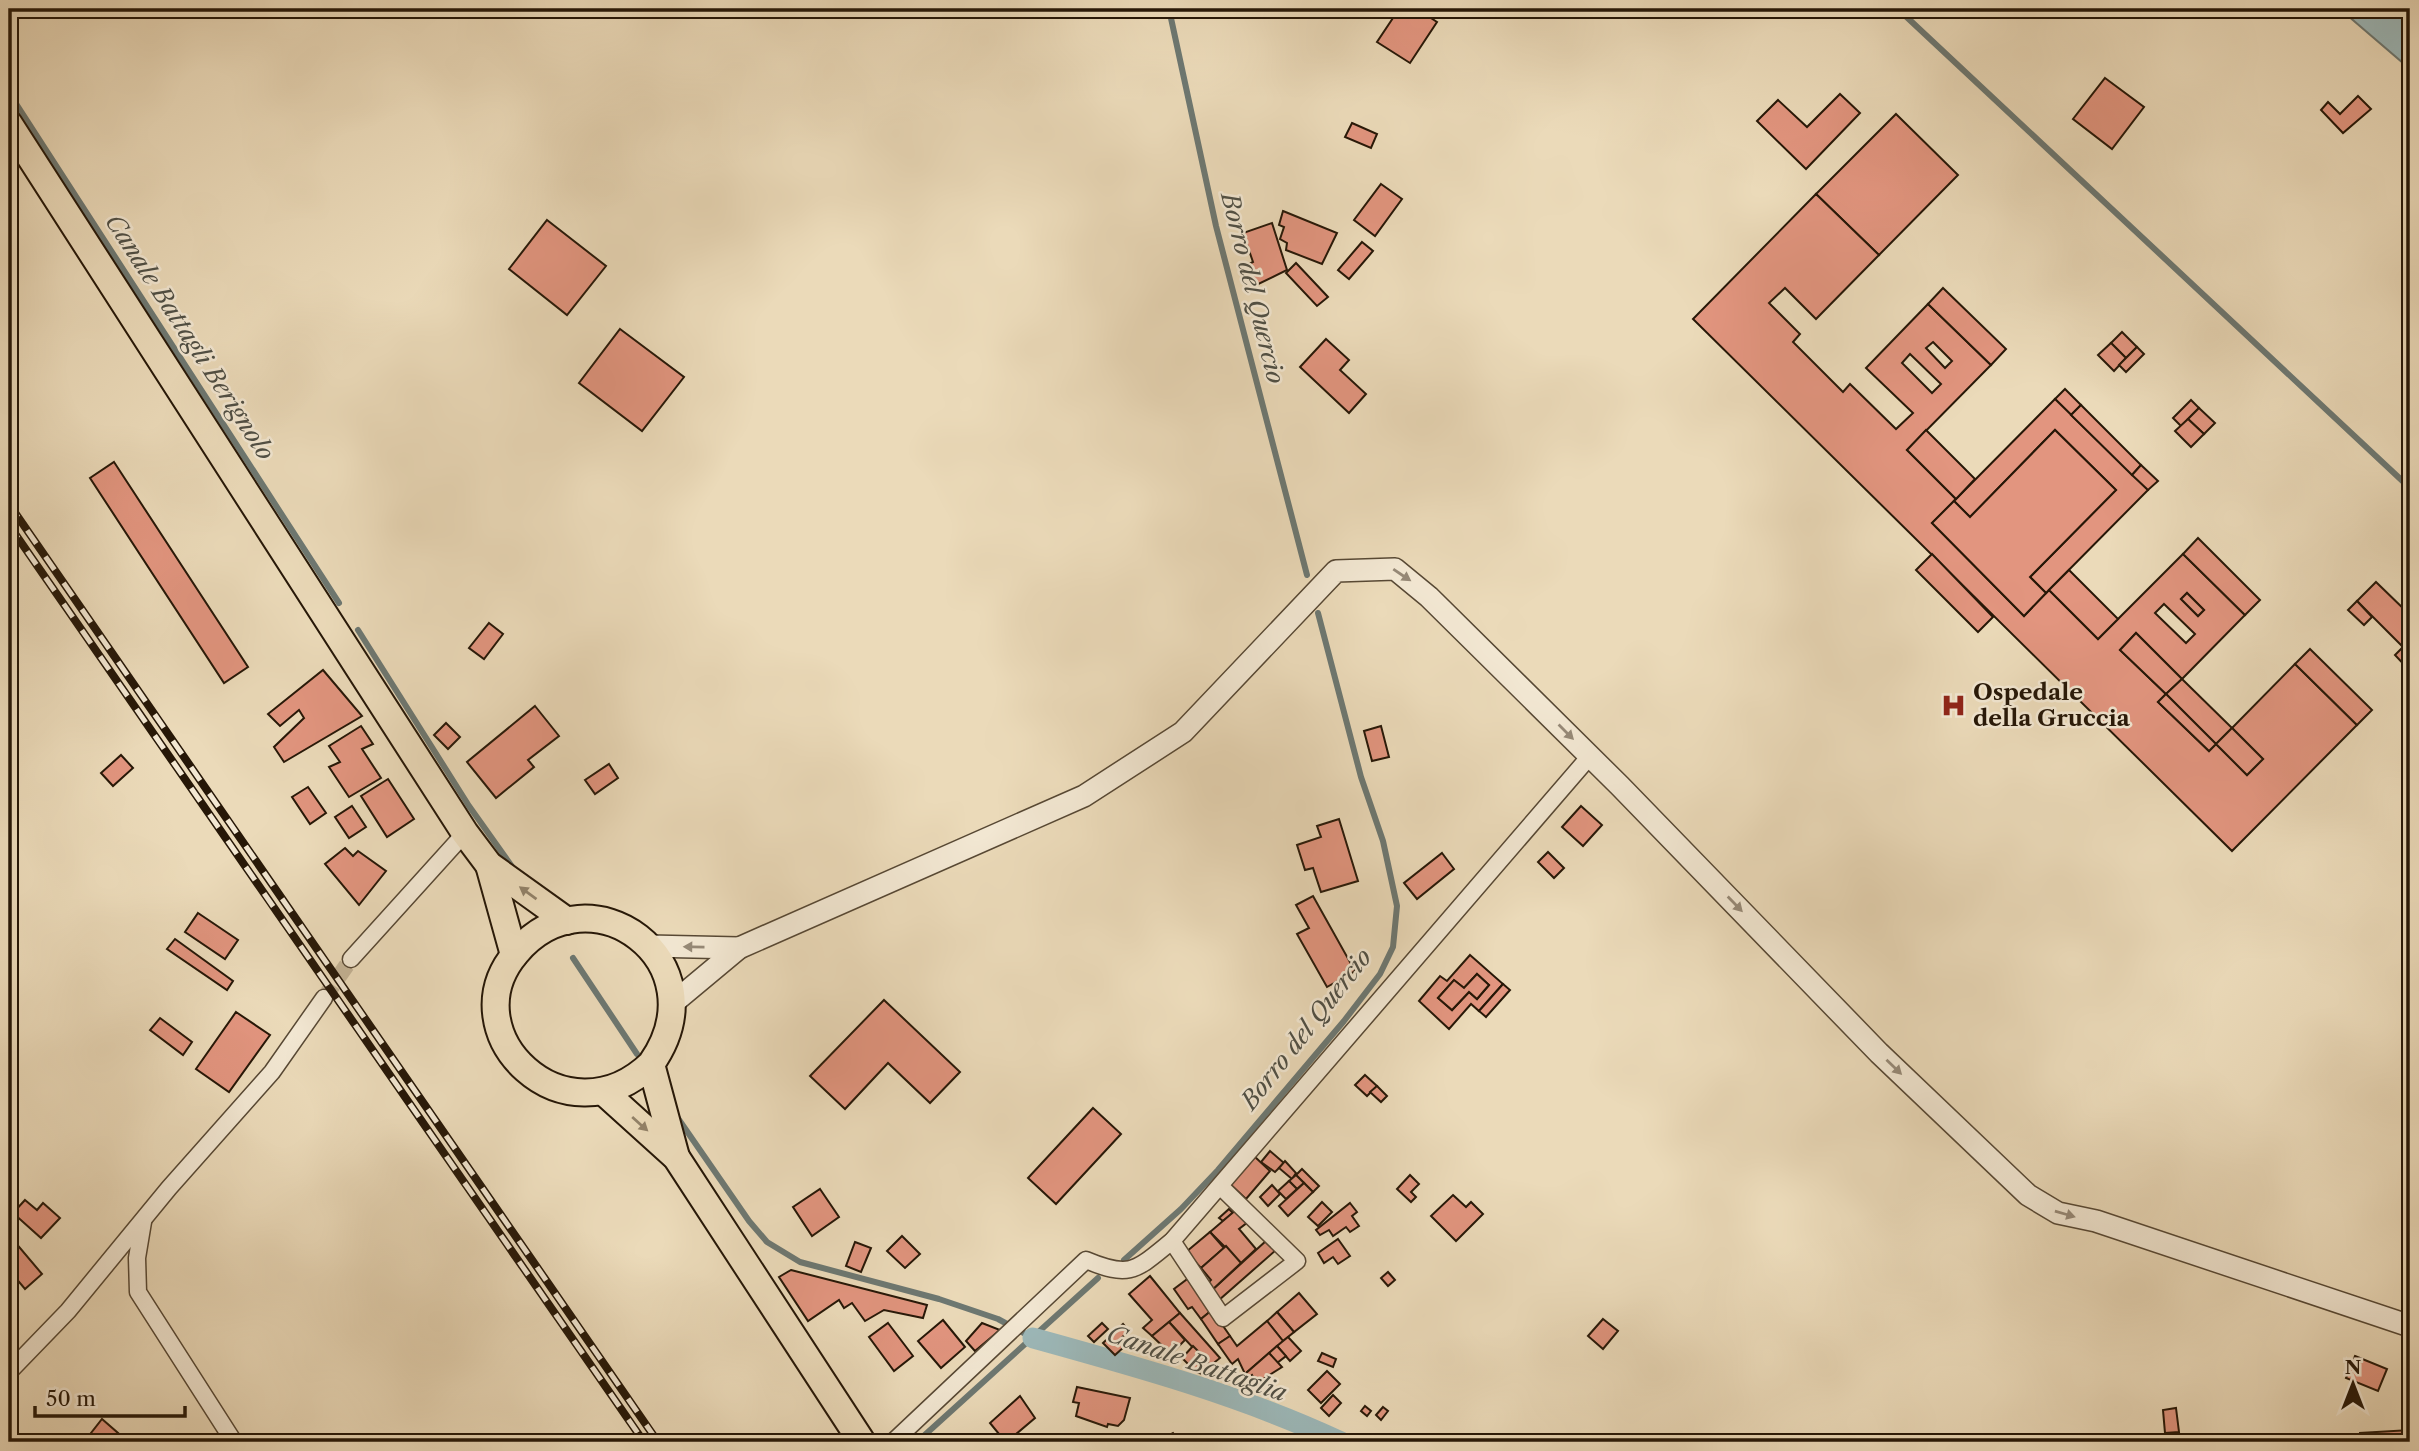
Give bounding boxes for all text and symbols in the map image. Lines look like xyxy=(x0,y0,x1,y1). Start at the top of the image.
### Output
water label: Borro del Quercio xyxy=(1215,188,1291,386)
water label: Canale Battagli Berignolo xyxy=(100,209,280,465)
one-way arrow xyxy=(1392,568,1411,582)
place label: Ospedale della Gruccia xyxy=(1973,678,2131,732)
hospital icon: Ospedale della Gruccia xyxy=(1939,691,1967,719)
one-way arrow xyxy=(1557,723,1573,740)
one-way arrow xyxy=(519,886,537,900)
one-way arrow xyxy=(1727,896,1743,912)
one-way arrow xyxy=(683,941,705,953)
water label: Borro del Quercio xyxy=(1233,943,1378,1117)
one-way arrow xyxy=(1885,1058,1902,1074)
one-way arrow xyxy=(631,1116,649,1132)
one-way arrow xyxy=(2055,1209,2076,1219)
water label: Canale Battaglia xyxy=(1103,1319,1291,1407)
north arrow xyxy=(2318,1350,2388,1420)
text: N xyxy=(2345,1356,2361,1379)
scale bar xyxy=(35,1374,186,1418)
text: 50 m xyxy=(46,1386,96,1411)

